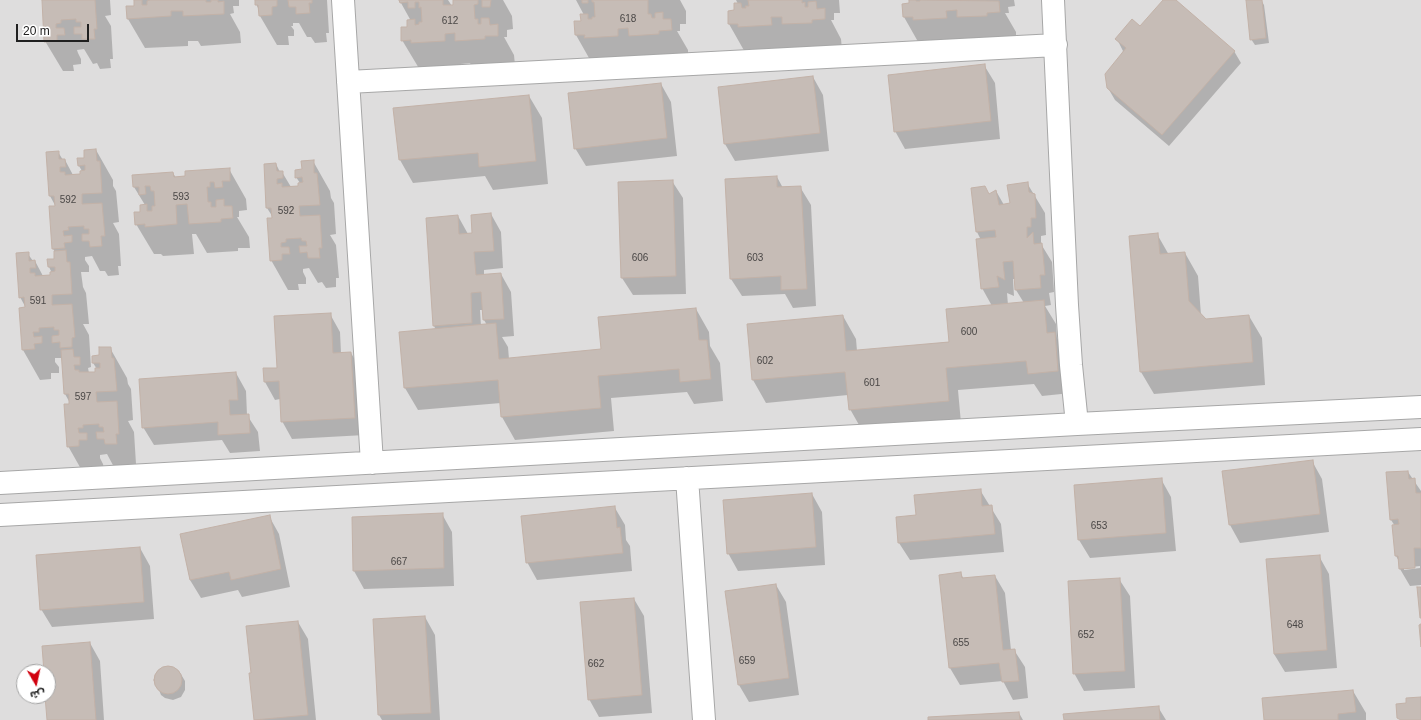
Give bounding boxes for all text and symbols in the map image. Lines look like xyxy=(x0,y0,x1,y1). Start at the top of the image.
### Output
house number: 618 xyxy=(620,13,636,25)
house number: 612 xyxy=(442,15,458,27)
scale bar xyxy=(18,16,91,42)
text: 20 m xyxy=(23,24,50,38)
house number: 593 xyxy=(173,191,189,203)
house number: 592 xyxy=(60,194,76,206)
house number: 592 xyxy=(278,205,294,217)
house number: 606 xyxy=(632,252,648,264)
house number: 603 xyxy=(747,252,763,264)
house number: 591 xyxy=(30,295,46,307)
house number: 600 xyxy=(961,326,977,338)
house number: 602 xyxy=(757,355,773,367)
house number: 601 xyxy=(864,377,880,389)
house number: 597 xyxy=(75,391,91,403)
house number: 653 xyxy=(1091,520,1107,532)
house number: 667 xyxy=(391,556,407,568)
house number: 648 xyxy=(1287,619,1303,631)
house number: 652 xyxy=(1078,629,1094,641)
house number: 655 xyxy=(953,637,969,649)
house number: 659 xyxy=(739,655,755,667)
house number: 662 xyxy=(588,658,604,670)
north arrow xyxy=(16,664,56,704)
text: ش xyxy=(29,688,46,702)

